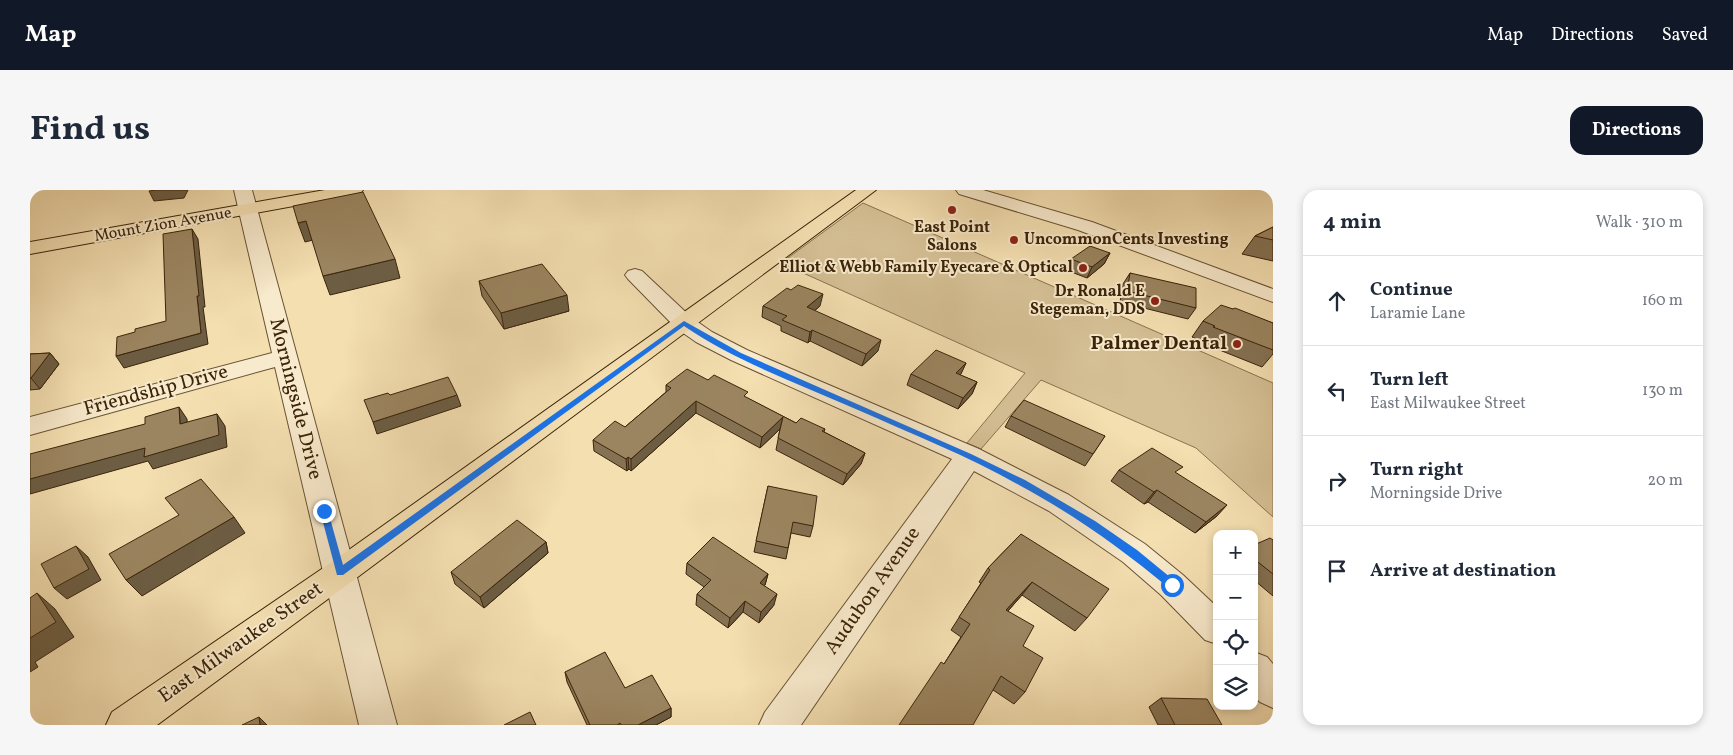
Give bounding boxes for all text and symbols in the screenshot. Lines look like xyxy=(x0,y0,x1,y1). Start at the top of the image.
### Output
text: Map xyxy=(25,18,76,52)
text: Map xyxy=(1487,23,1523,48)
text: Directions xyxy=(1551,23,1634,48)
text: Saved xyxy=(1662,23,1708,48)
text: Find us xyxy=(30,106,150,154)
button: Directions xyxy=(1570,106,1703,155)
street label: Mount Zion Avenue xyxy=(93,202,233,248)
marker: East Point Salons xyxy=(946,204,958,216)
text: 4 min xyxy=(1323,208,1382,237)
text: Walk · 310 m xyxy=(1596,212,1683,234)
place label: East Point Salons xyxy=(914,217,990,257)
place label: UncommonCents Investing xyxy=(1024,229,1229,251)
marker: UncommonCents Investing xyxy=(1008,234,1020,246)
place label: Elliot & Webb Family Eyecare & Optical xyxy=(779,257,1074,279)
marker: Elliot & Webb Family Eyecare & Optical xyxy=(1077,262,1089,274)
text: Continue xyxy=(1370,277,1453,303)
place label: Dr Ronald E Stegeman, DDS xyxy=(1030,281,1145,321)
icon: ahead xyxy=(1323,287,1351,315)
text: 160 m xyxy=(1642,290,1683,312)
marker: Dr Ronald E Stegeman, DDS xyxy=(1149,295,1161,307)
text: Laramie Lane xyxy=(1370,303,1465,325)
street label: Morningside Drive xyxy=(261,315,329,483)
place label: Palmer Dental xyxy=(1091,330,1227,358)
marker: Palmer Dental xyxy=(1231,338,1243,350)
street label: Friendship Drive xyxy=(81,358,231,424)
text: Turn left xyxy=(1370,367,1449,393)
icon: left xyxy=(1323,377,1351,405)
text: 130 m xyxy=(1642,380,1683,402)
text: East Milwaukee Street xyxy=(1370,393,1526,415)
text: Turn right xyxy=(1370,457,1463,483)
icon: right xyxy=(1323,467,1351,495)
text: 20 m xyxy=(1648,470,1683,492)
text: Morningside Drive xyxy=(1370,483,1502,505)
route end xyxy=(313,500,336,523)
street label: Audubon Avenue xyxy=(818,521,928,661)
map controls xyxy=(1213,530,1258,710)
button: + xyxy=(1213,530,1258,575)
icon: arrive xyxy=(1323,557,1351,585)
text: Arrive at destination xyxy=(1370,558,1556,584)
route start xyxy=(1161,574,1184,597)
button: − xyxy=(1213,575,1258,620)
street label: East Milwaukee Street xyxy=(153,576,329,710)
button: locate xyxy=(1213,620,1258,665)
button: layers xyxy=(1213,665,1258,710)

